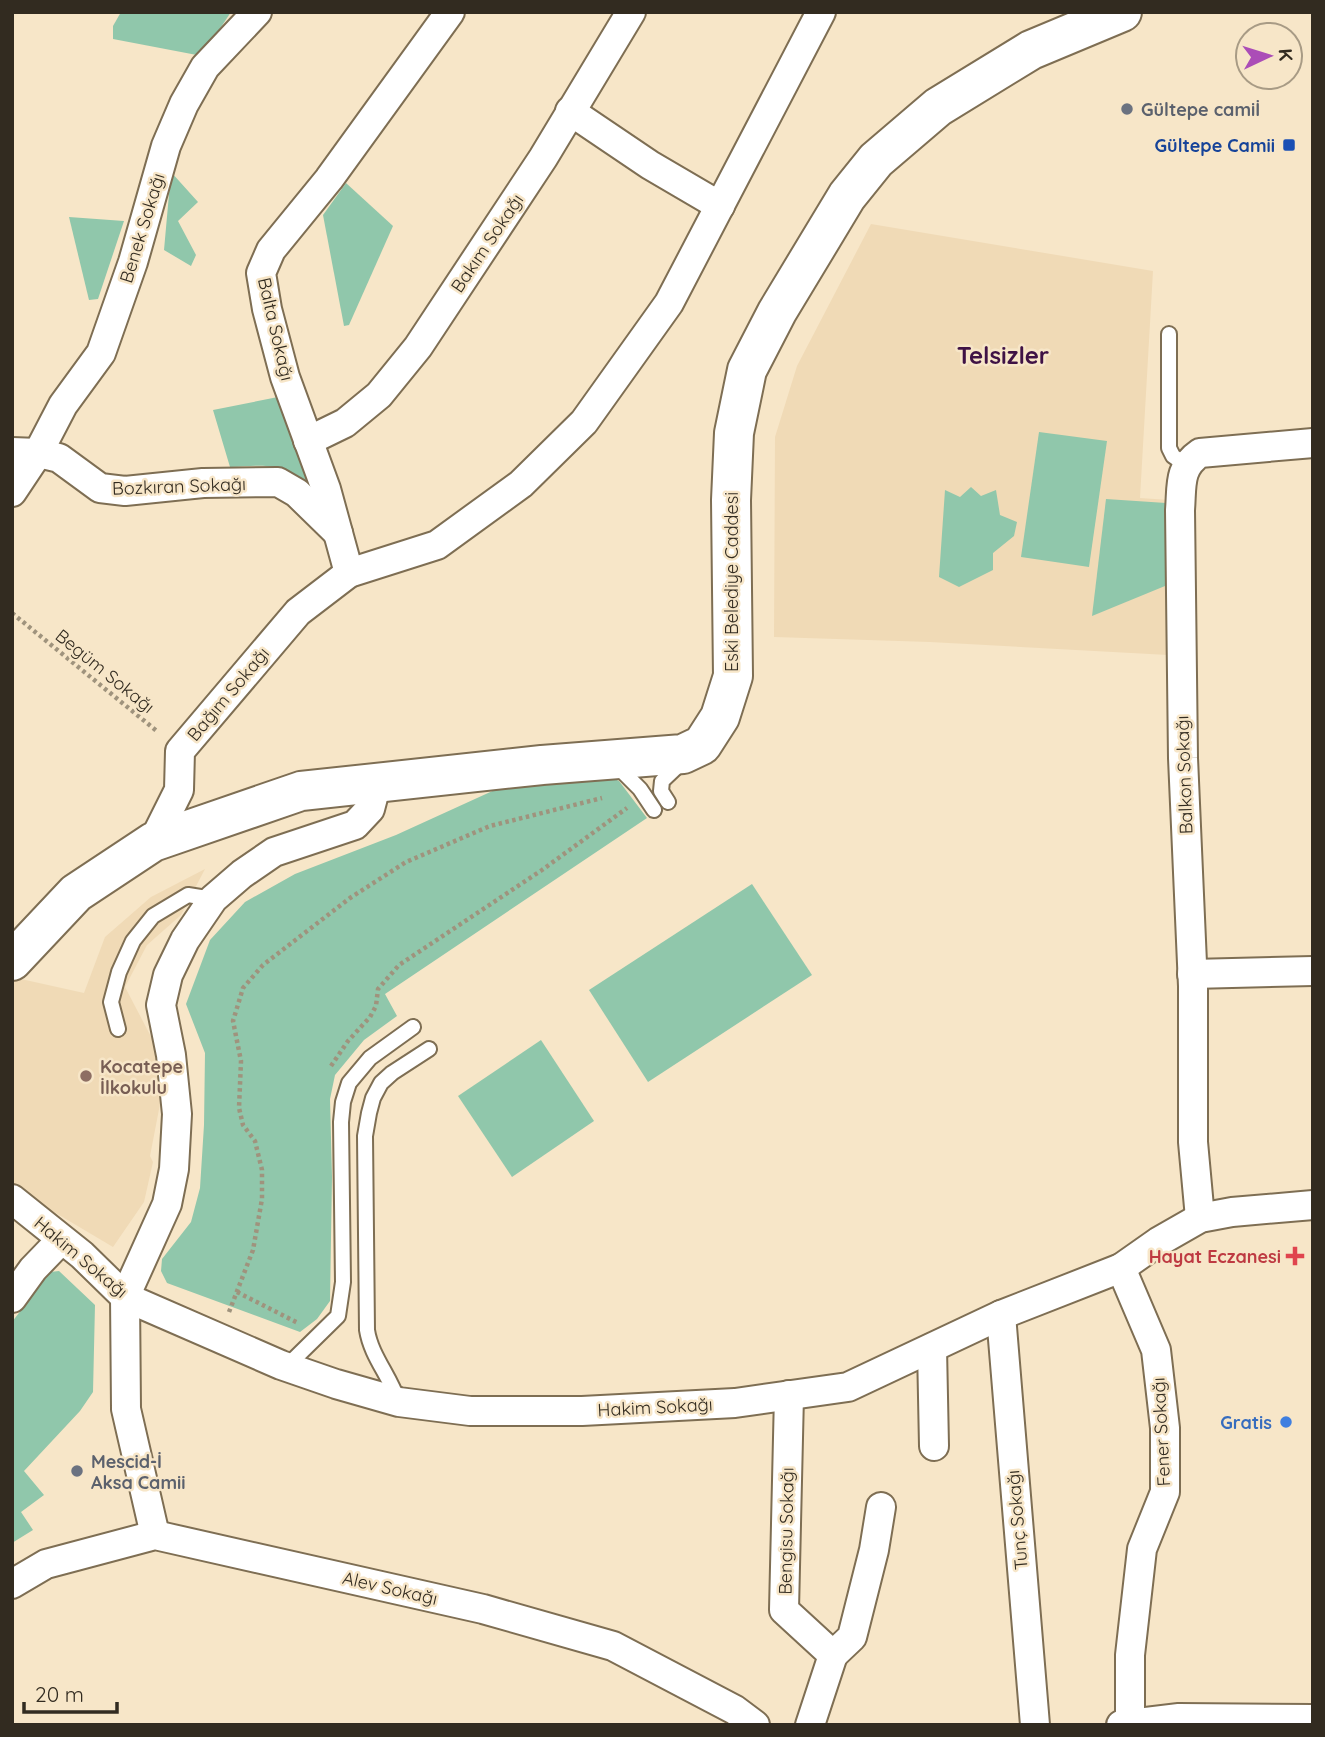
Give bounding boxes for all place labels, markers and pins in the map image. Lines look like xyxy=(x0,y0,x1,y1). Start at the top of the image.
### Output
place label: Gültepe camiİ xyxy=(1141,98,1260,121)
marker: Gültepe camiİ xyxy=(1119,101,1135,117)
place label: Gültepe Camii xyxy=(1155,134,1275,157)
marker: Gültepe Camii xyxy=(1281,137,1297,153)
place label: Kocatepe İlkokulu xyxy=(100,1055,183,1099)
marker: Kocatepe İlkokulu xyxy=(78,1068,94,1084)
place label: Hayat Eczanesi xyxy=(1149,1245,1281,1268)
marker: Hayat Eczanesi xyxy=(1287,1248,1303,1264)
place label: Gratis xyxy=(1220,1411,1272,1434)
marker: Gratis xyxy=(1278,1414,1294,1430)
place label: Mescid-İ Aksa Camii xyxy=(91,1450,186,1494)
marker: Mescid-İ Aksa Camii xyxy=(69,1463,85,1479)

